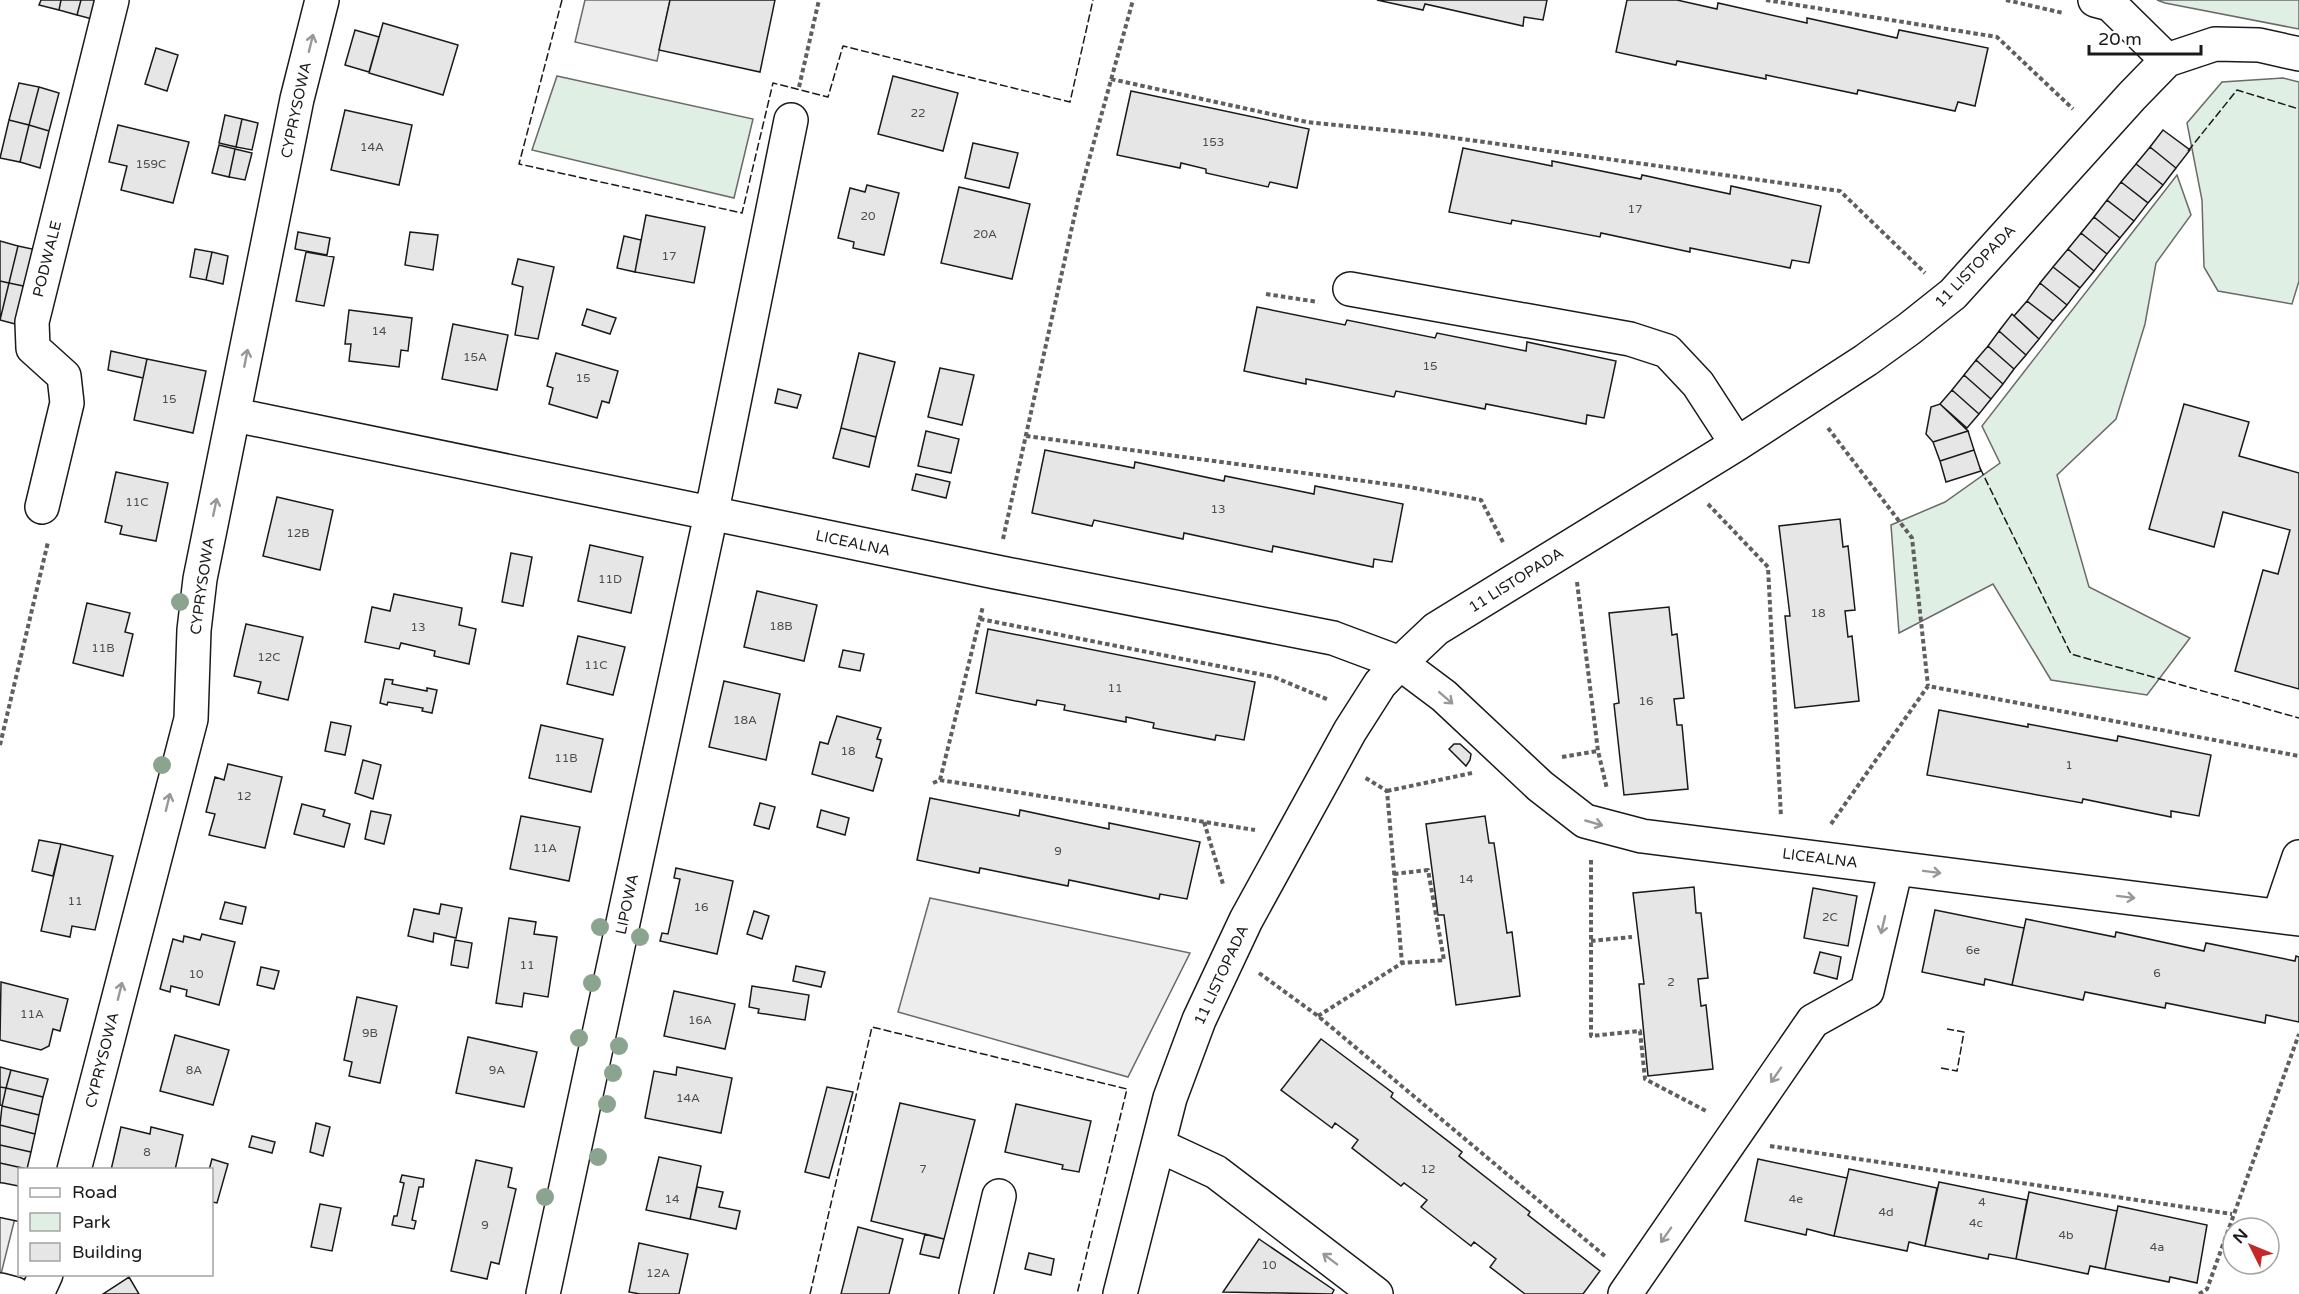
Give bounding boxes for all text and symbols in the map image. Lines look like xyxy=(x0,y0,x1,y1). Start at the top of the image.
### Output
scale bar xyxy=(2089,18,2202,56)
text: 20 m xyxy=(2098,28,2142,50)
one-way arrow xyxy=(305,34,317,53)
street label: CYPRYSOWA xyxy=(277,60,315,160)
house number: 22 xyxy=(910,106,926,120)
house number: 153 xyxy=(1202,135,1224,149)
house number: 14A xyxy=(360,140,384,154)
house number: 159C xyxy=(136,157,166,171)
house number: 17 xyxy=(1627,202,1643,216)
house number: 20 xyxy=(860,209,876,223)
street label: PODWALE xyxy=(29,219,65,299)
street label: 11 LISTOPADA xyxy=(1931,221,2019,311)
house number: 20A xyxy=(973,227,997,241)
house number: 17 xyxy=(661,249,677,263)
house number: 14 xyxy=(371,324,387,338)
one-way arrow xyxy=(241,348,252,368)
house number: 15A xyxy=(463,350,487,364)
house number: 15 xyxy=(1422,359,1438,373)
house number: 15 xyxy=(575,371,591,385)
house number: 15 xyxy=(161,392,177,406)
house number: 11C xyxy=(125,495,149,509)
one-way arrow xyxy=(210,498,222,517)
house number: 13 xyxy=(1210,502,1226,516)
house number: 12B xyxy=(286,526,310,540)
street label: LICEALNA xyxy=(814,526,892,560)
street label: CYPRYSOWA xyxy=(186,536,218,636)
street label: 11 LISTOPADA xyxy=(1465,544,1567,616)
house number: 11D xyxy=(598,572,622,586)
house number: 18 xyxy=(1810,606,1826,620)
house number: 18B xyxy=(769,619,793,633)
house number: 13 xyxy=(410,620,426,634)
house number: 11B xyxy=(91,641,115,655)
house number: 12C xyxy=(257,650,281,664)
house number: 11C xyxy=(584,658,608,672)
house number: 11 xyxy=(1107,681,1123,695)
one-way arrow xyxy=(1438,692,1454,705)
house number: 16 xyxy=(1638,694,1654,708)
house number: 18A xyxy=(733,713,757,727)
house number: 18 xyxy=(840,744,856,758)
house number: 11B xyxy=(554,751,578,765)
house number: 1 xyxy=(2065,758,2073,772)
house number: 12 xyxy=(236,789,252,803)
one-way arrow xyxy=(163,793,175,812)
one-way arrow xyxy=(1584,818,1603,829)
house number: 11A xyxy=(533,841,557,855)
house number: 9 xyxy=(1054,844,1062,858)
street label: LICEALNA xyxy=(1781,844,1859,872)
one-way arrow xyxy=(1922,867,1942,878)
street label: LIPOWA xyxy=(612,872,642,936)
house number: 14 xyxy=(1458,872,1474,886)
one-way arrow xyxy=(2115,892,2135,903)
house number: 11 xyxy=(67,894,83,908)
house number: 16 xyxy=(693,900,709,914)
house number: 2C xyxy=(1822,910,1838,924)
one-way arrow xyxy=(1877,914,1888,934)
street label: 11 LISTOPADA xyxy=(1190,922,1252,1028)
house number: 6e xyxy=(1966,943,1980,957)
house number: 11 xyxy=(519,958,535,972)
house number: 6 xyxy=(2153,966,2161,980)
house number: 10 xyxy=(188,967,204,981)
house number: 2 xyxy=(1667,975,1675,989)
one-way arrow xyxy=(114,982,126,1001)
house number: 11A xyxy=(20,1007,44,1021)
street label: CYPRYSOWA xyxy=(81,1010,123,1110)
house number: 16A xyxy=(688,1013,712,1027)
house number: 9B xyxy=(362,1026,378,1040)
house number: 8A xyxy=(186,1063,202,1077)
house number: 9A xyxy=(489,1063,505,1077)
one-way arrow xyxy=(1770,1066,1782,1082)
house number: 14A xyxy=(676,1091,700,1105)
house number: 8 xyxy=(143,1145,151,1159)
house number: 7 xyxy=(919,1162,927,1176)
house number: 12 xyxy=(1420,1162,1436,1176)
legend xyxy=(18,1168,213,1276)
text: Road xyxy=(72,1181,117,1203)
house number: 14 xyxy=(664,1192,680,1206)
house number: 4e xyxy=(1789,1192,1803,1206)
house number: 4 xyxy=(1978,1195,1986,1209)
house number: 4d xyxy=(1878,1205,1894,1219)
text: Park xyxy=(72,1211,111,1233)
house number: 4c xyxy=(1969,1216,1983,1230)
north arrow xyxy=(2221,1216,2281,1276)
house number: 9 xyxy=(481,1218,489,1232)
text: N xyxy=(2229,1225,2252,1248)
one-way arrow xyxy=(1660,1227,1672,1243)
house number: 4b xyxy=(2058,1228,2074,1242)
house number: 4a xyxy=(2150,1240,2164,1254)
text: Building xyxy=(72,1241,142,1263)
one-way arrow xyxy=(1322,1252,1338,1265)
house number: 10 xyxy=(1261,1258,1277,1272)
house number: 12A xyxy=(646,1266,670,1280)

